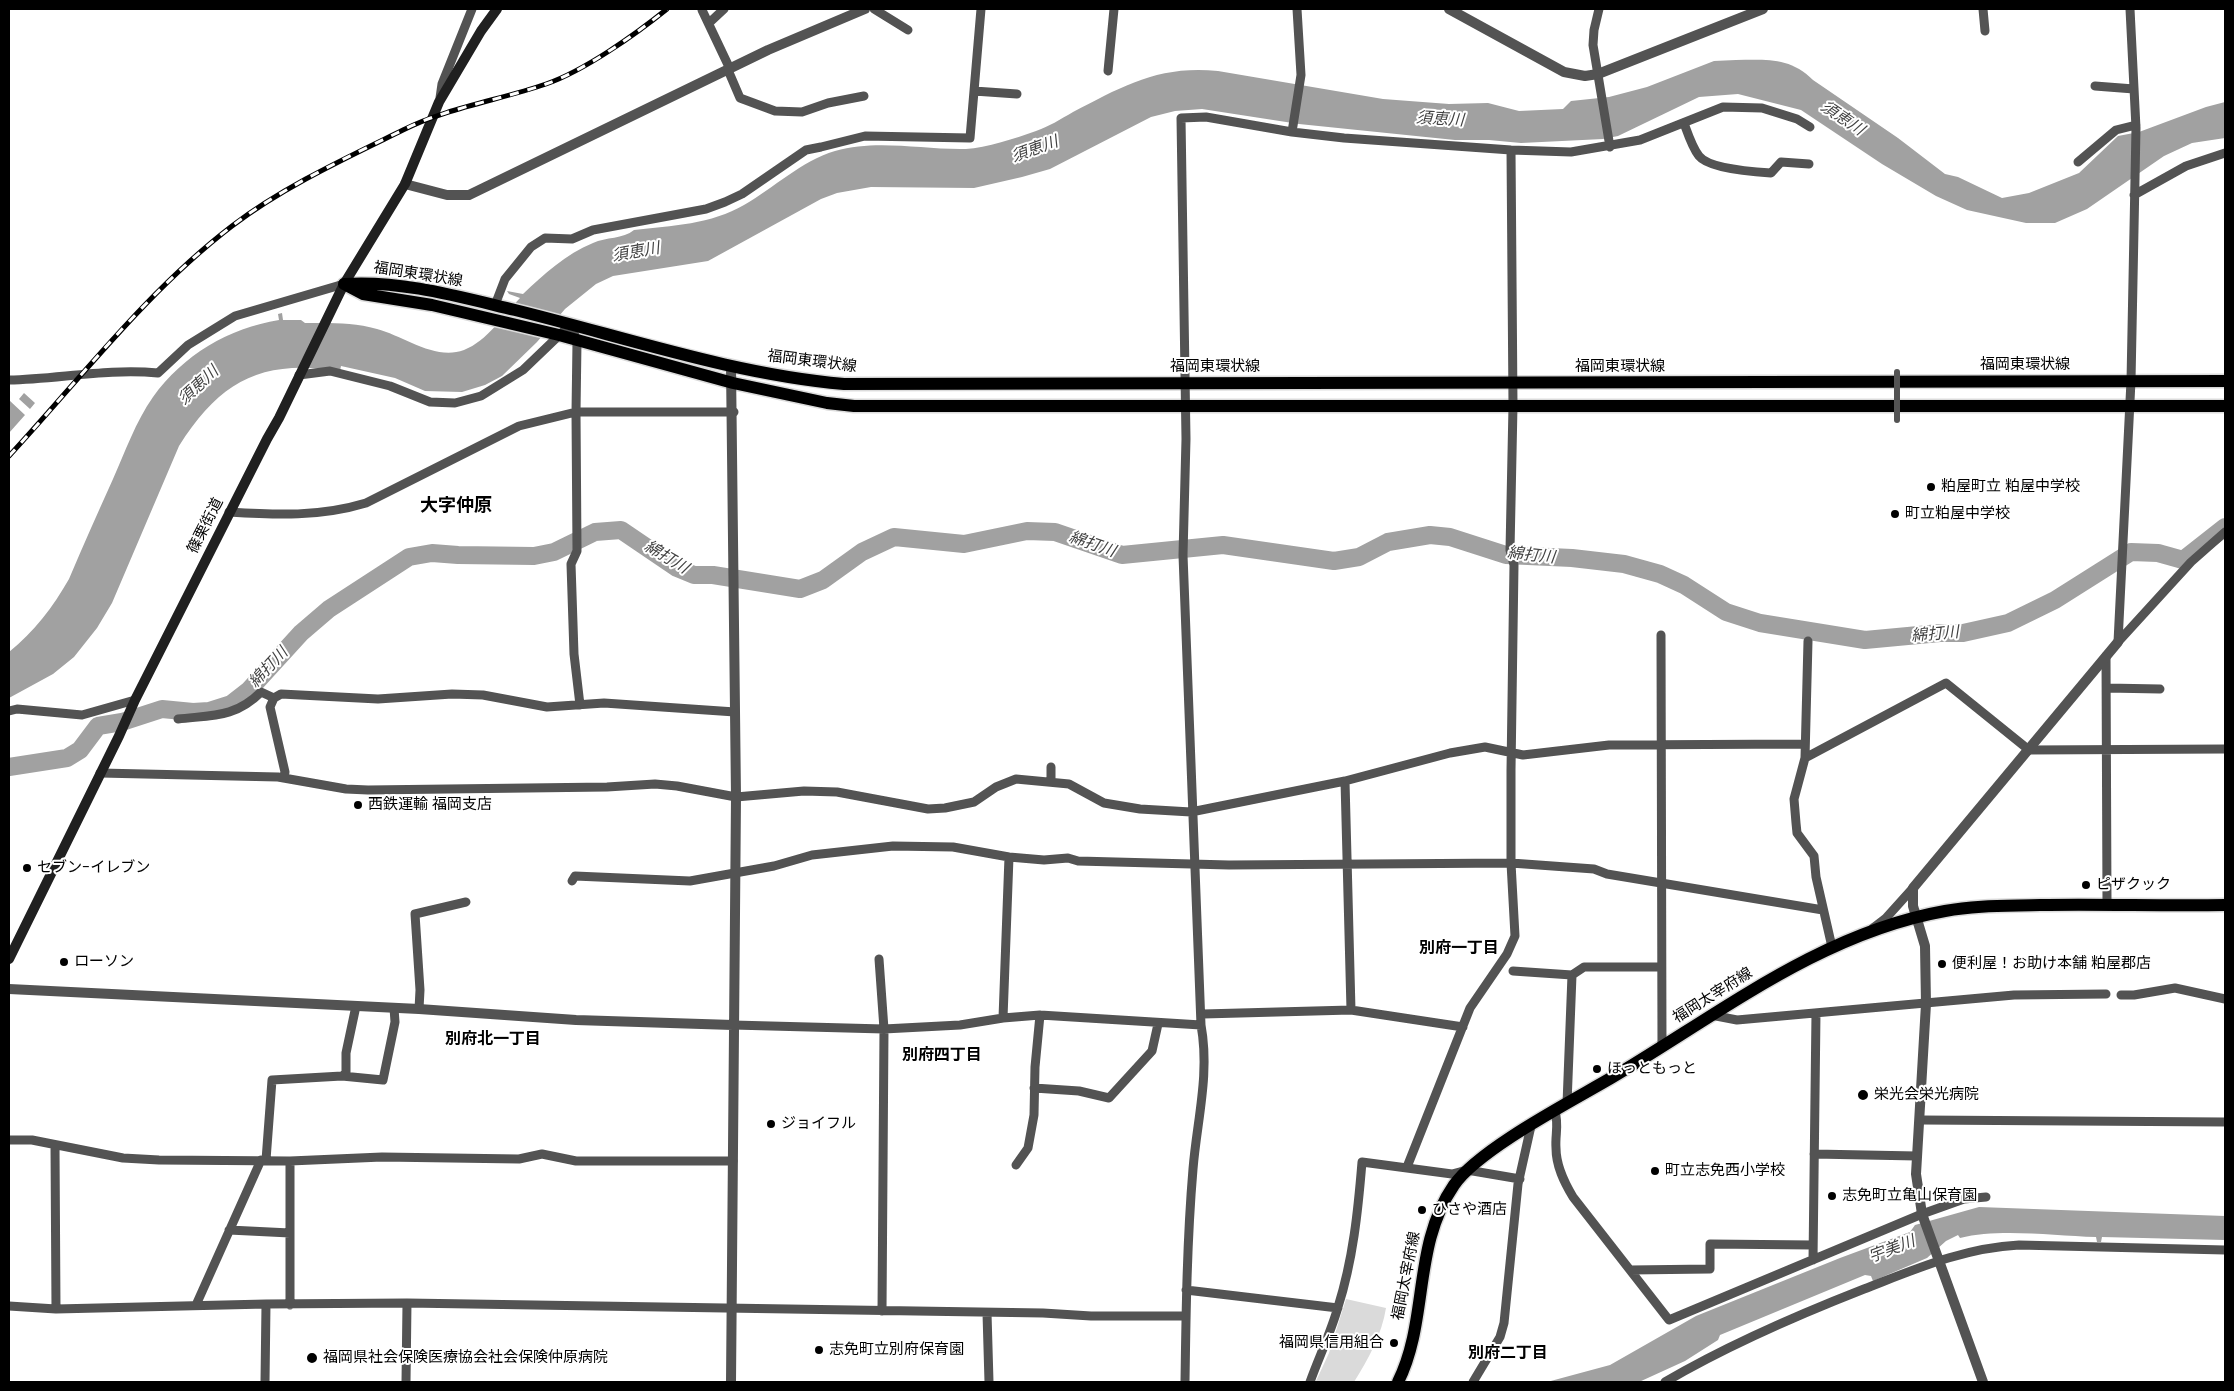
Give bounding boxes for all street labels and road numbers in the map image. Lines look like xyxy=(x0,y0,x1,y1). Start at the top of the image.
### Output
street label: 福岡東環状線 xyxy=(372,259,464,291)
street label: 福岡東環状線 xyxy=(766,348,858,376)
street label: 福岡東環状線 xyxy=(1980,356,2070,374)
street label: 福岡東環状線 xyxy=(1170,358,1260,376)
street label: 福岡東環状線 xyxy=(1575,358,1665,376)
street label: 篠栗街道 xyxy=(184,495,228,557)
street label: 福岡太宰府線 xyxy=(1670,965,1756,1027)
street label: 福岡太宰府線 xyxy=(1390,1230,1424,1322)

